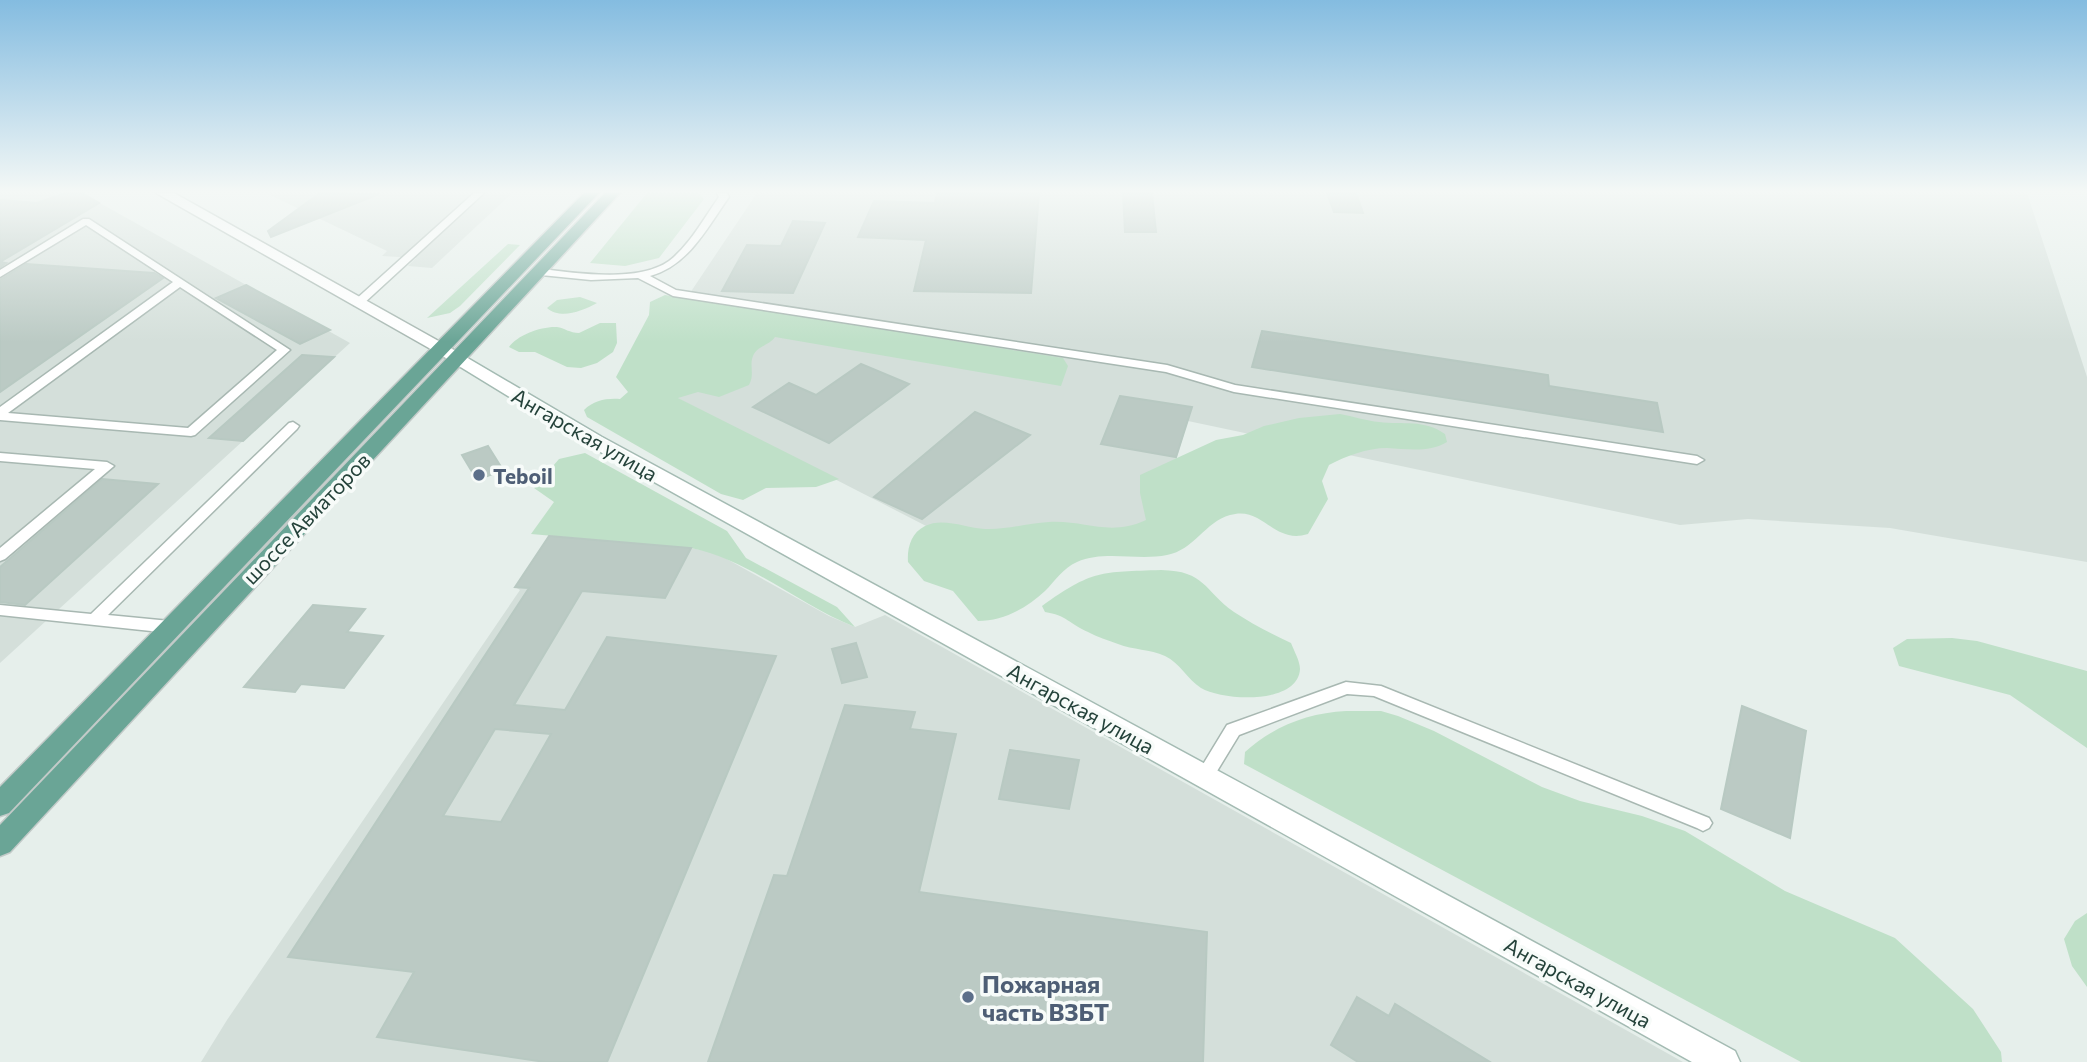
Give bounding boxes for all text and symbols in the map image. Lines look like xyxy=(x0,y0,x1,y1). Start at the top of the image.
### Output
street label: Ангарская улица xyxy=(508,382,662,486)
street label: шоссе Авиаторов xyxy=(237,447,375,589)
place label: Teboil xyxy=(493,463,553,488)
marker: Teboil xyxy=(471,467,487,483)
street label: Ангарская улица xyxy=(1003,657,1159,759)
street label: Ангарская улица xyxy=(1500,931,1656,1033)
place label: Пожарная часть ВЗБТ xyxy=(982,969,1109,1026)
marker: Пожарная часть ВЗБТ xyxy=(960,989,976,1005)

